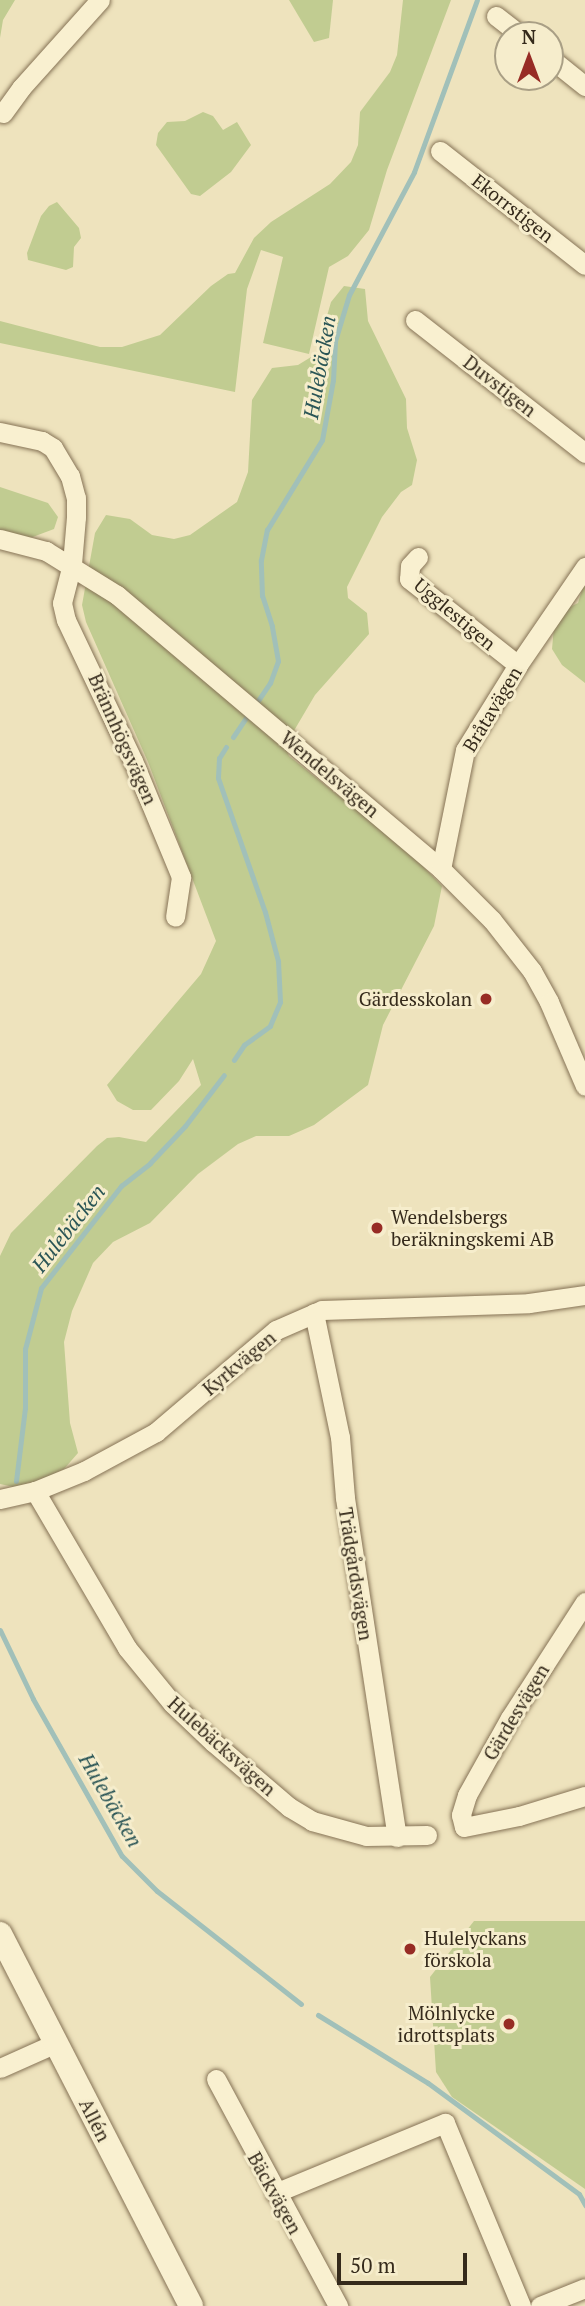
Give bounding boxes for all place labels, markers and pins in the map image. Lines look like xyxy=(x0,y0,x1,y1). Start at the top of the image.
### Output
place label: Gärdesskolan xyxy=(359,988,472,1010)
marker: Gärdesskolan xyxy=(478,991,494,1007)
place label: Wendelsbergs beräkningskemi AB xyxy=(391,1206,555,1250)
marker: Wendelsbergs beräkningskemi AB xyxy=(369,1220,385,1236)
place label: Hulelyckans förskola xyxy=(424,1927,527,1971)
marker: Hulelyckans förskola xyxy=(402,1941,418,1957)
place label: Mölnlycke idrottsplats xyxy=(397,2002,495,2046)
marker: Mölnlycke idrottsplats xyxy=(501,2016,517,2032)

